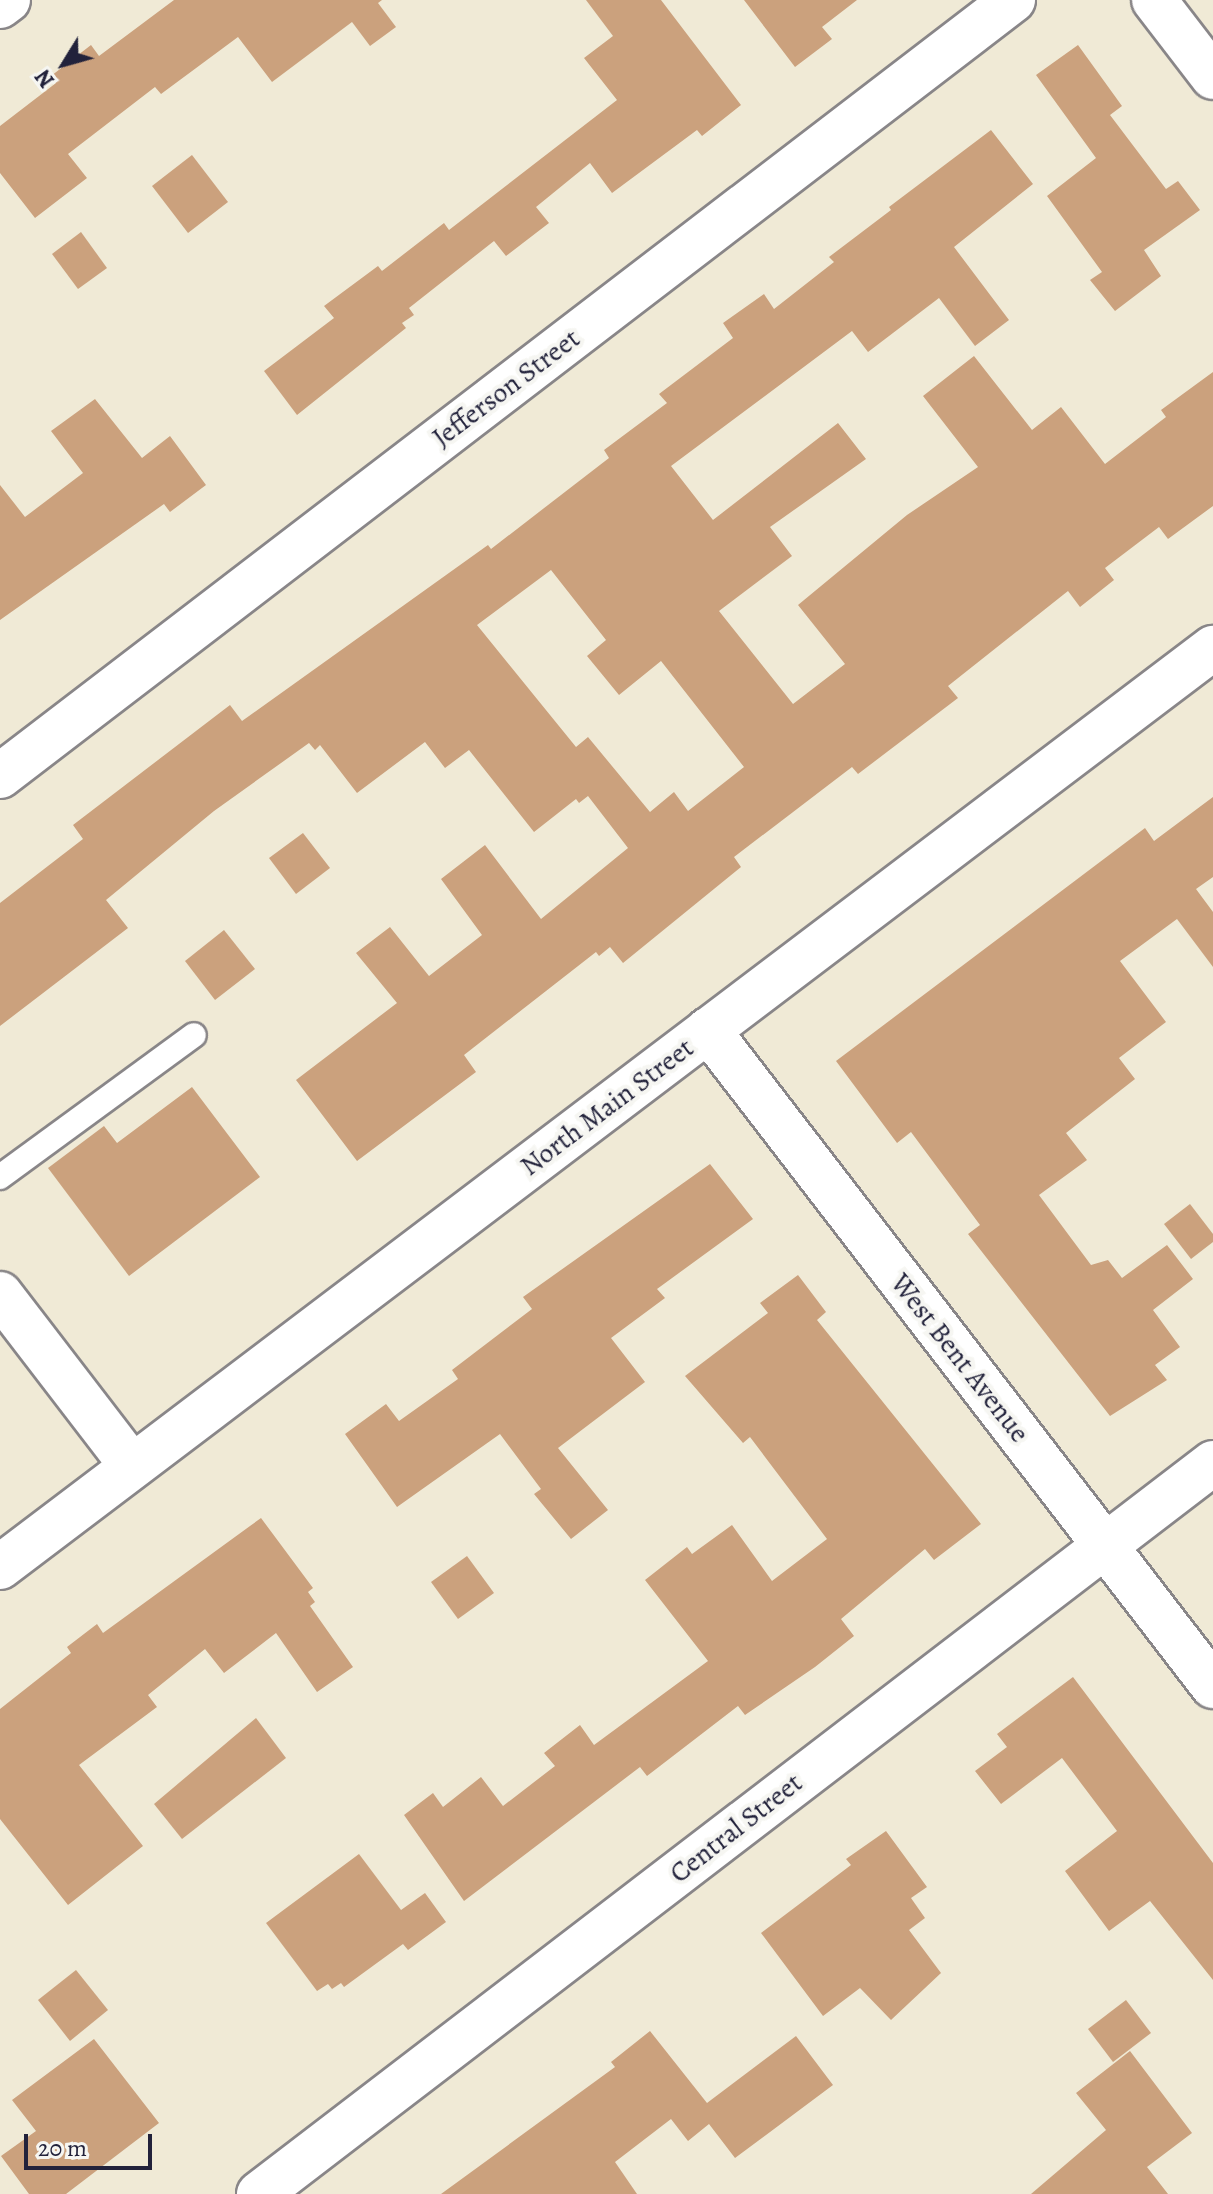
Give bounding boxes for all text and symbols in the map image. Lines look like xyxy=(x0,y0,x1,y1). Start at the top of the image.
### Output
north arrow xyxy=(24,24,104,104)
text: N xyxy=(28,63,62,94)
street label: Jefferson Street xyxy=(426,322,586,454)
street label: North Main Street xyxy=(514,1031,700,1183)
street label: West Bent Avenue xyxy=(884,1267,1036,1449)
street label: Central Street xyxy=(663,1766,809,1890)
scale bar xyxy=(28,2118,156,2168)
text: 20 m xyxy=(38,2132,87,2164)

